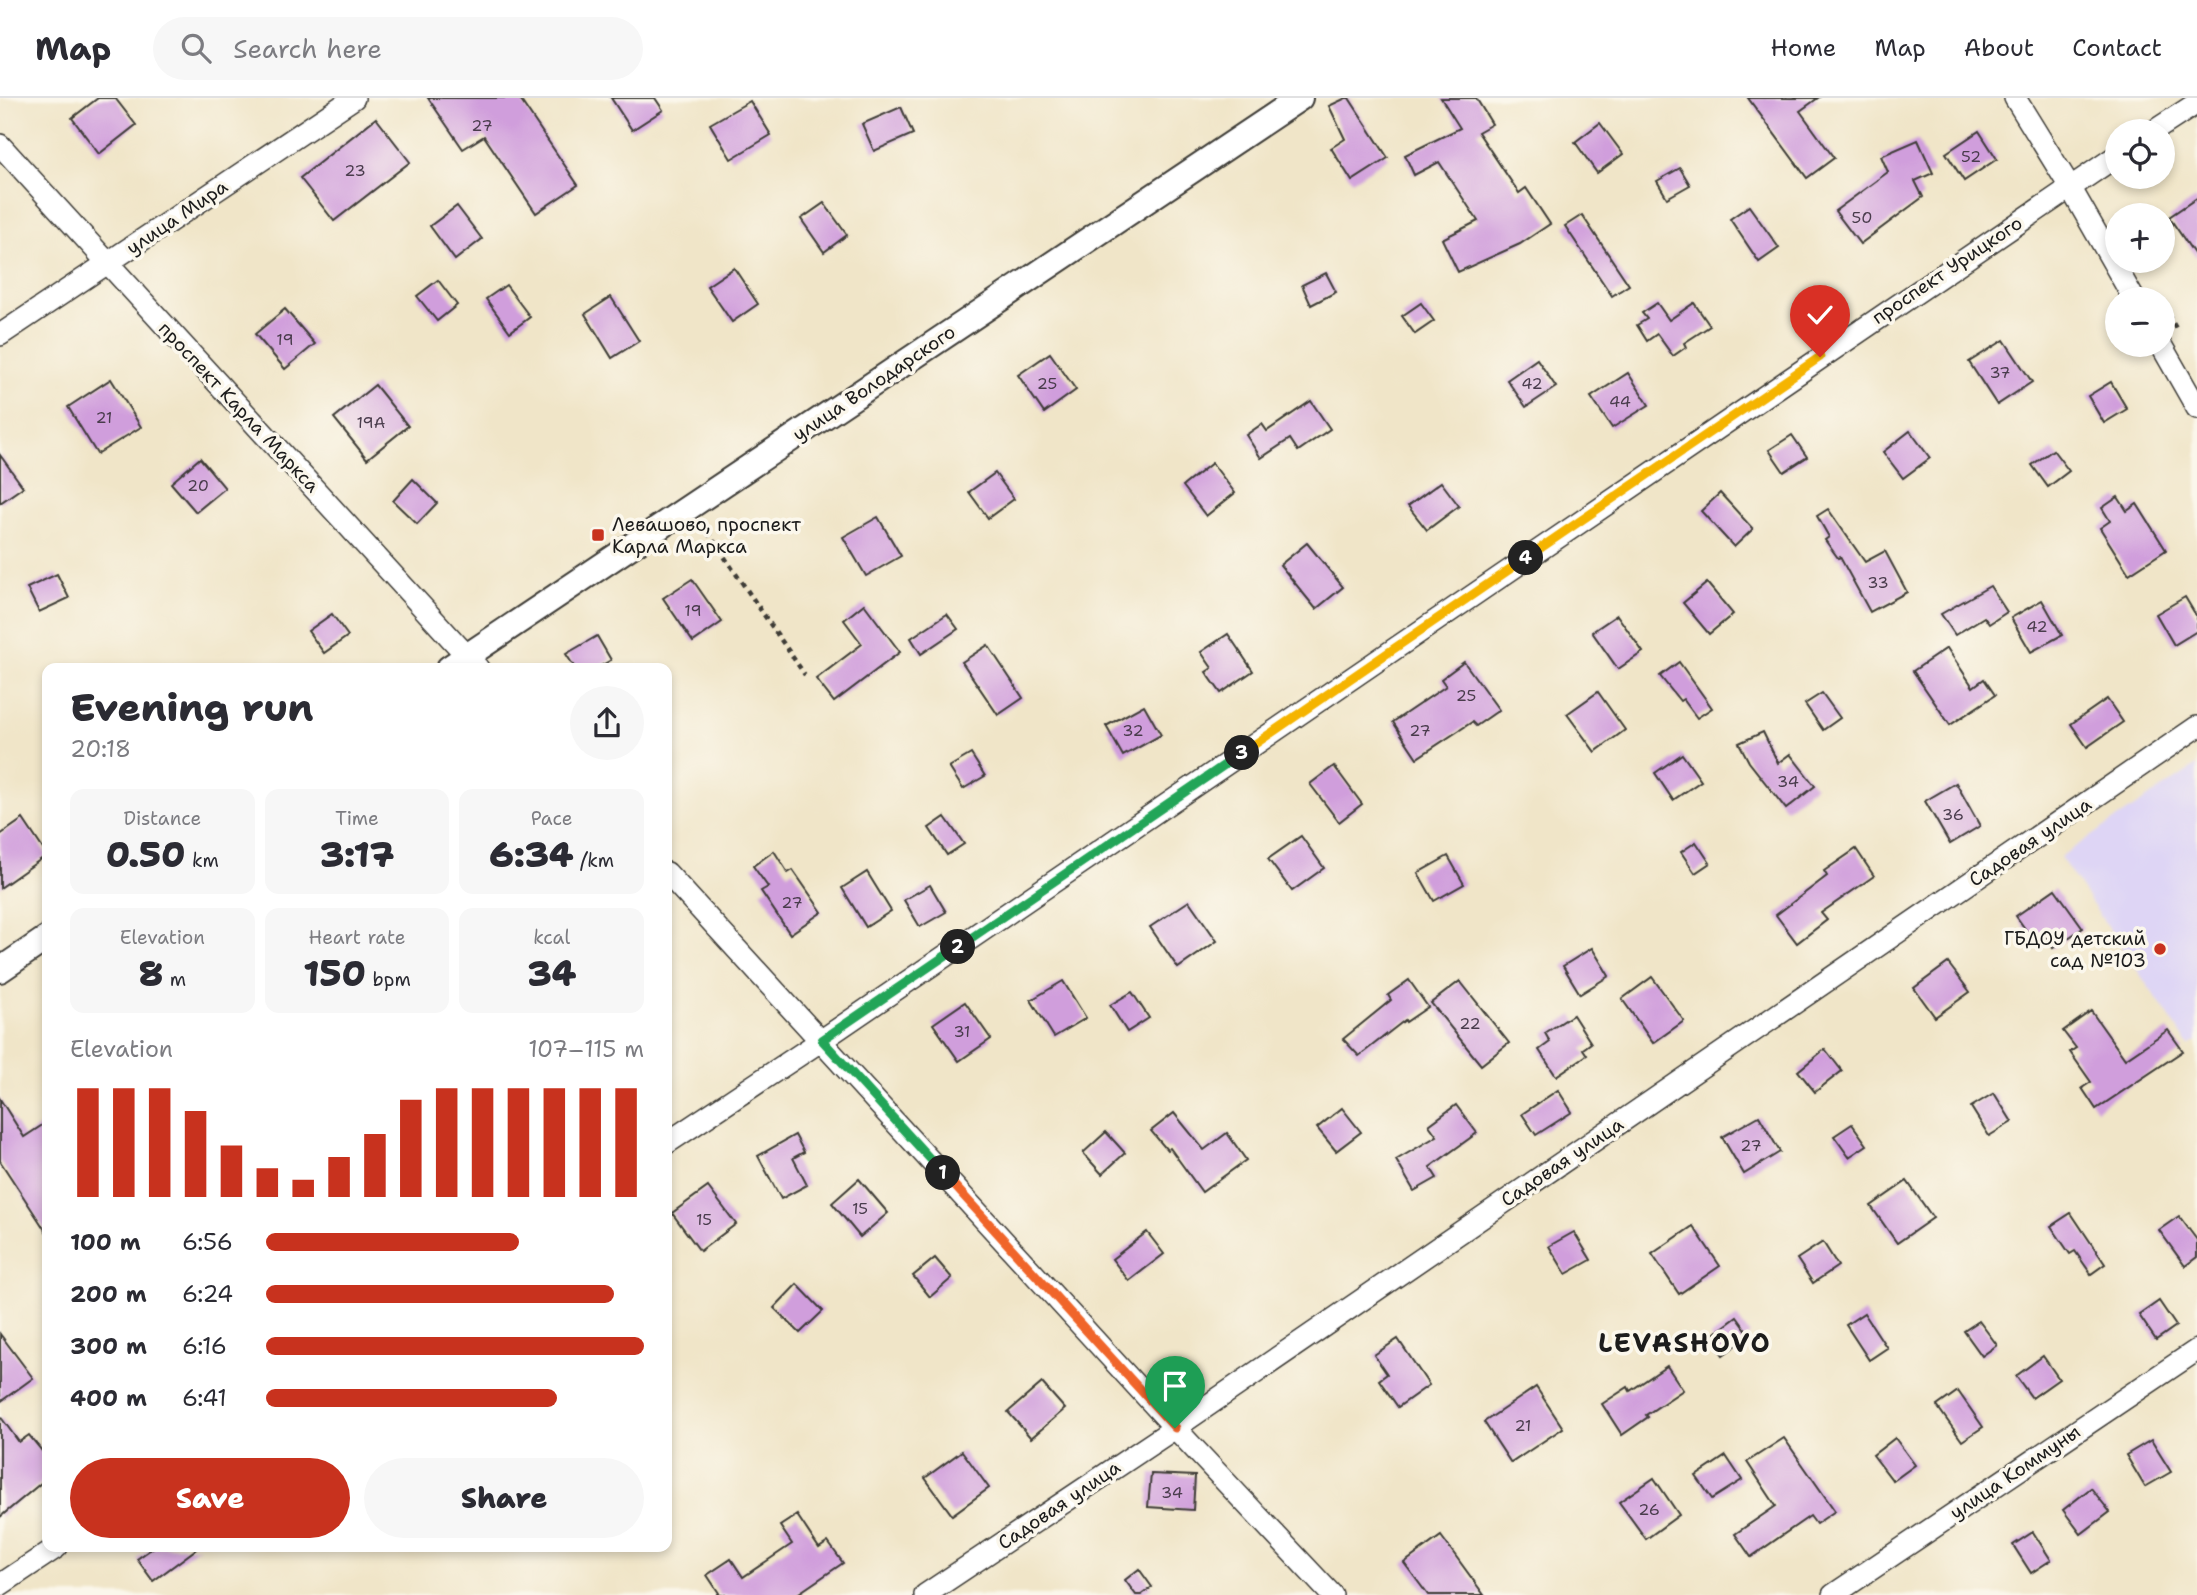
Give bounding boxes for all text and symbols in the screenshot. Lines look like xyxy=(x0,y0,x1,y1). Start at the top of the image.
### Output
search box xyxy=(153,17,643,80)
text: Map xyxy=(35,26,111,71)
icon: search xyxy=(177,29,215,67)
text: Search here xyxy=(233,31,382,66)
text: Home xyxy=(1770,32,1836,64)
text: Map xyxy=(1874,32,1926,64)
text: About xyxy=(1964,32,2034,64)
text: Contact xyxy=(2072,32,2162,64)
house number: 27 xyxy=(471,115,493,136)
map controls xyxy=(2105,119,2175,357)
button: locate xyxy=(2105,119,2175,189)
house number: 52 xyxy=(1961,146,1981,167)
house number: 23 xyxy=(344,160,366,181)
street label: улица Мира xyxy=(121,174,233,260)
button: + xyxy=(2105,203,2175,273)
house number: 50 xyxy=(1852,207,1872,228)
street label: проспект Урицкого xyxy=(1867,210,2027,330)
pin xyxy=(1790,285,1850,357)
button: − xyxy=(2105,287,2175,357)
icon: check xyxy=(1801,296,1839,334)
street label: проспект Карла Маркса xyxy=(153,316,325,498)
street label: улица Володарского xyxy=(788,319,960,447)
house number: 19 xyxy=(276,329,294,350)
house number: 37 xyxy=(1989,362,2011,383)
house number: 25 xyxy=(1037,373,1057,394)
house number: 42 xyxy=(1521,373,1543,394)
house number: 44 xyxy=(1609,391,1631,412)
house number: 21 xyxy=(95,407,113,428)
house number: 19А xyxy=(357,412,385,433)
house number: 20 xyxy=(187,475,209,496)
place label: Левашово, проспект Карла Маркса xyxy=(612,512,801,559)
marker: Левашово, проспект Карла Маркса xyxy=(590,527,606,543)
pin: 4 xyxy=(1508,540,1544,575)
text: 4 xyxy=(1519,545,1532,570)
house number: 33 xyxy=(1867,572,1889,593)
house number: 19 xyxy=(684,600,702,621)
house number: 42 xyxy=(2026,616,2048,637)
text: Evening run xyxy=(70,682,313,733)
house number: 25 xyxy=(1456,685,1476,706)
button: share xyxy=(570,686,644,760)
house number: 32 xyxy=(1122,720,1144,741)
house number: 27 xyxy=(1409,720,1431,741)
text: 20:18 xyxy=(70,734,131,764)
pin: 3 xyxy=(1224,736,1260,770)
text: 3 xyxy=(1235,740,1248,765)
house number: 34 xyxy=(1777,771,1799,792)
street label: Садовая улица xyxy=(1964,792,2096,892)
house number: 36 xyxy=(1942,804,1964,825)
text: Distance xyxy=(123,806,201,831)
text: Time xyxy=(335,806,379,831)
text: Pace xyxy=(531,806,573,831)
text: 0.50 xyxy=(106,831,186,878)
text: 3:17 xyxy=(320,831,394,878)
text: 6:34 xyxy=(489,831,574,878)
text: km xyxy=(186,848,219,873)
text: /km xyxy=(574,848,614,873)
house number: 27 xyxy=(781,892,803,913)
text: Elevation xyxy=(120,925,205,950)
text: Heart rate xyxy=(309,925,405,950)
text: kcal xyxy=(533,925,570,950)
place label: ГБДОУ детский сад №103 xyxy=(2004,926,2146,973)
pin: 2 xyxy=(940,930,976,964)
text: 2 xyxy=(951,934,964,959)
marker: ГБДОУ детский сад №103 xyxy=(2152,941,2168,957)
text: 8 xyxy=(139,950,163,997)
text: 150 xyxy=(303,950,366,997)
text: 34 xyxy=(527,950,576,997)
text: m xyxy=(163,967,186,992)
text: bpm xyxy=(366,967,411,992)
house number: 22 xyxy=(1459,1013,1481,1034)
house number: 31 xyxy=(953,1021,971,1042)
text: Elevation xyxy=(70,1034,173,1064)
text: 107–115 m xyxy=(528,1034,644,1064)
street label: Садовая улица xyxy=(1496,1112,1628,1212)
house number: 27 xyxy=(1740,1135,1762,1156)
pin: 1 xyxy=(926,1156,960,1190)
text: 1 xyxy=(938,1160,947,1185)
house number: 15 xyxy=(852,1198,868,1219)
house number: 15 xyxy=(696,1209,712,1230)
text: 100 m xyxy=(70,1227,141,1257)
text: 6:56 xyxy=(182,1227,233,1257)
text: 200 m xyxy=(70,1279,147,1309)
text: 6:24 xyxy=(182,1279,233,1309)
district label: LEVASHOVO xyxy=(1598,1325,1772,1360)
text: 300 m xyxy=(70,1331,147,1361)
text: 6:16 xyxy=(182,1331,227,1361)
pin xyxy=(1145,1356,1205,1428)
icon: arrive xyxy=(1156,1367,1194,1405)
text: 400 m xyxy=(70,1383,147,1413)
text: 6:41 xyxy=(182,1383,227,1413)
house number: 21 xyxy=(1514,1415,1532,1436)
street label: улица Коммуны xyxy=(1945,1419,2085,1525)
street label: Садовая улица xyxy=(993,1455,1125,1555)
button: Save xyxy=(70,1458,350,1538)
button: Share xyxy=(364,1458,644,1538)
house number: 34 xyxy=(1161,1482,1183,1503)
house number: 26 xyxy=(1638,1499,1660,1520)

